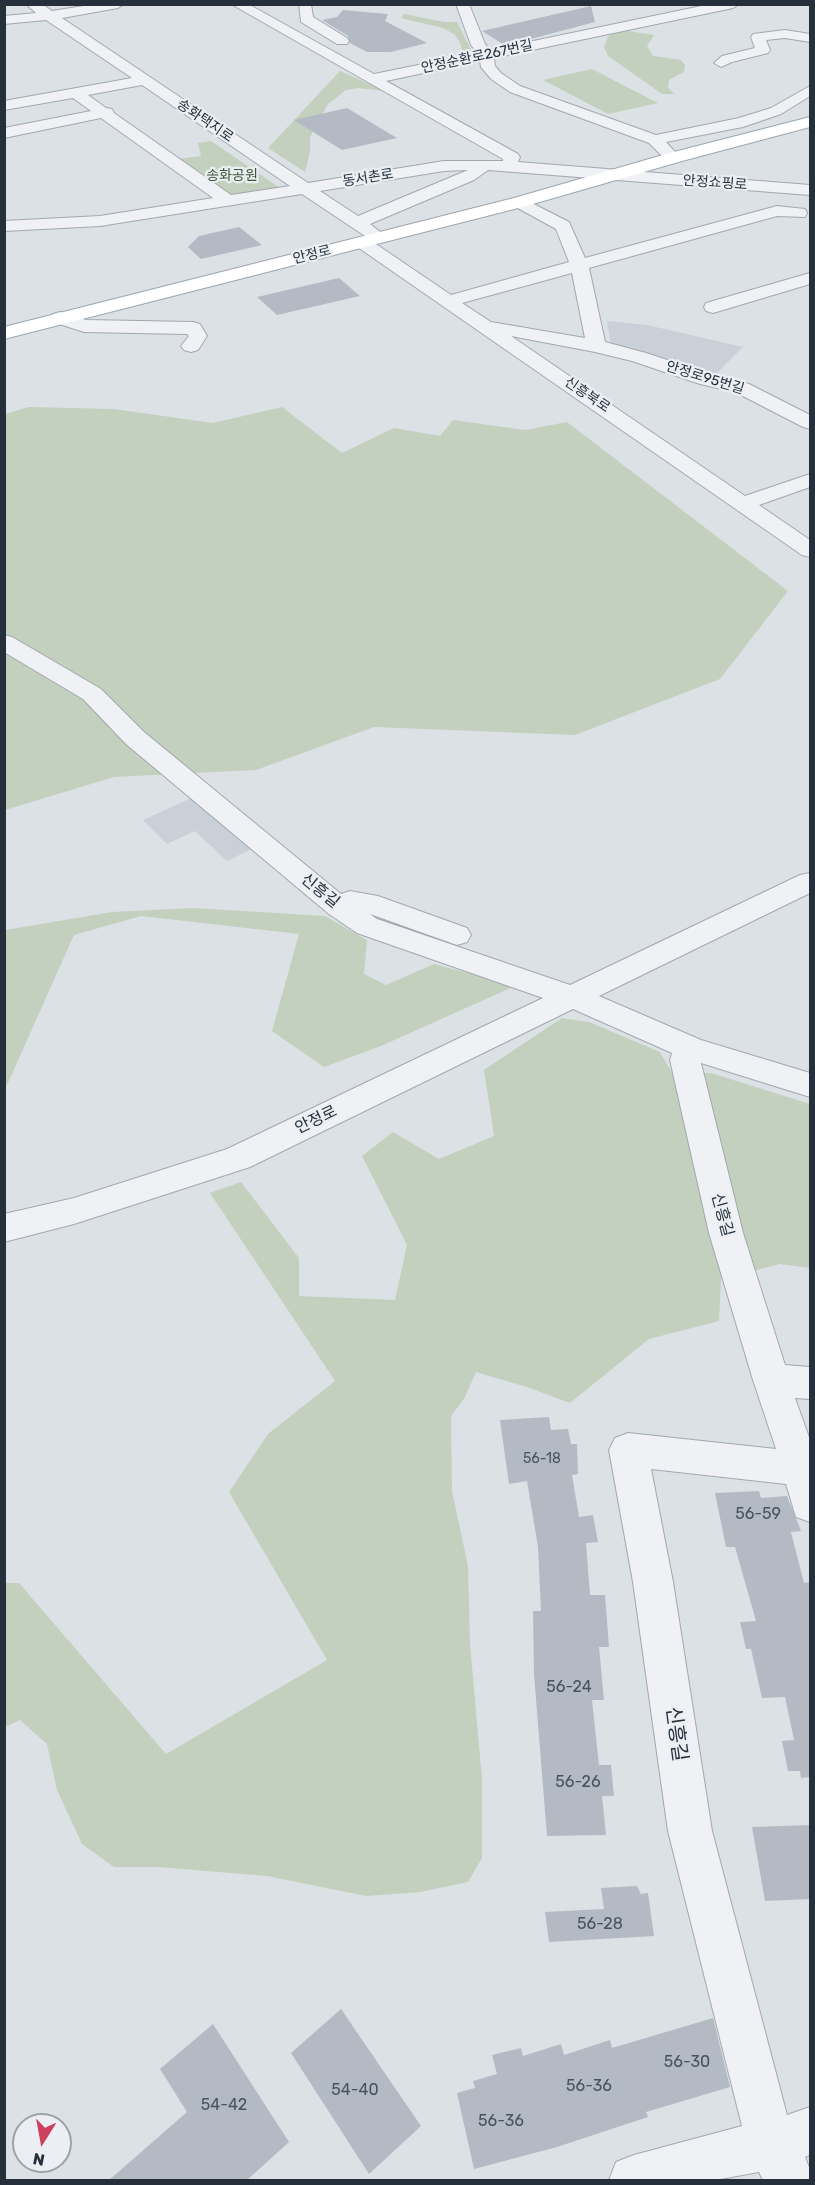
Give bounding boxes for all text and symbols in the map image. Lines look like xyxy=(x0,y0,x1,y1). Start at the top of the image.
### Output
street label: 안정순환로267번길 xyxy=(420,37,534,77)
street label: 송화택지로 xyxy=(174,96,236,146)
street label: 동서촌로 xyxy=(341,166,395,190)
park label: 송화공원 xyxy=(206,168,258,184)
street label: 안정쇼핑로 xyxy=(682,172,748,194)
street label: 안정로 xyxy=(291,242,333,268)
street label: 안정로95번길 xyxy=(664,358,746,398)
street label: 신흥북로 xyxy=(561,374,613,416)
street label: 신흥길 xyxy=(297,870,343,912)
street label: 안정로 xyxy=(292,1102,340,1138)
street label: 신흥길 xyxy=(707,1191,737,1239)
house number: 56-18 xyxy=(523,1451,561,1467)
house number: 56-59 xyxy=(735,1504,781,1524)
house number: 56-24 xyxy=(546,1677,592,1697)
street label: 신흥길 xyxy=(660,1705,692,1763)
house number: 56-26 xyxy=(555,1772,601,1792)
house number: 56-28 xyxy=(577,1914,623,1934)
house number: 56-30 xyxy=(664,2052,710,2072)
house number: 56-36 xyxy=(566,2076,612,2096)
house number: 54-40 xyxy=(331,2080,379,2100)
house number: 54-42 xyxy=(201,2095,247,2115)
house number: 56-36 xyxy=(478,2111,524,2131)
north arrow xyxy=(12,2113,72,2173)
text: N xyxy=(31,2149,46,2170)

